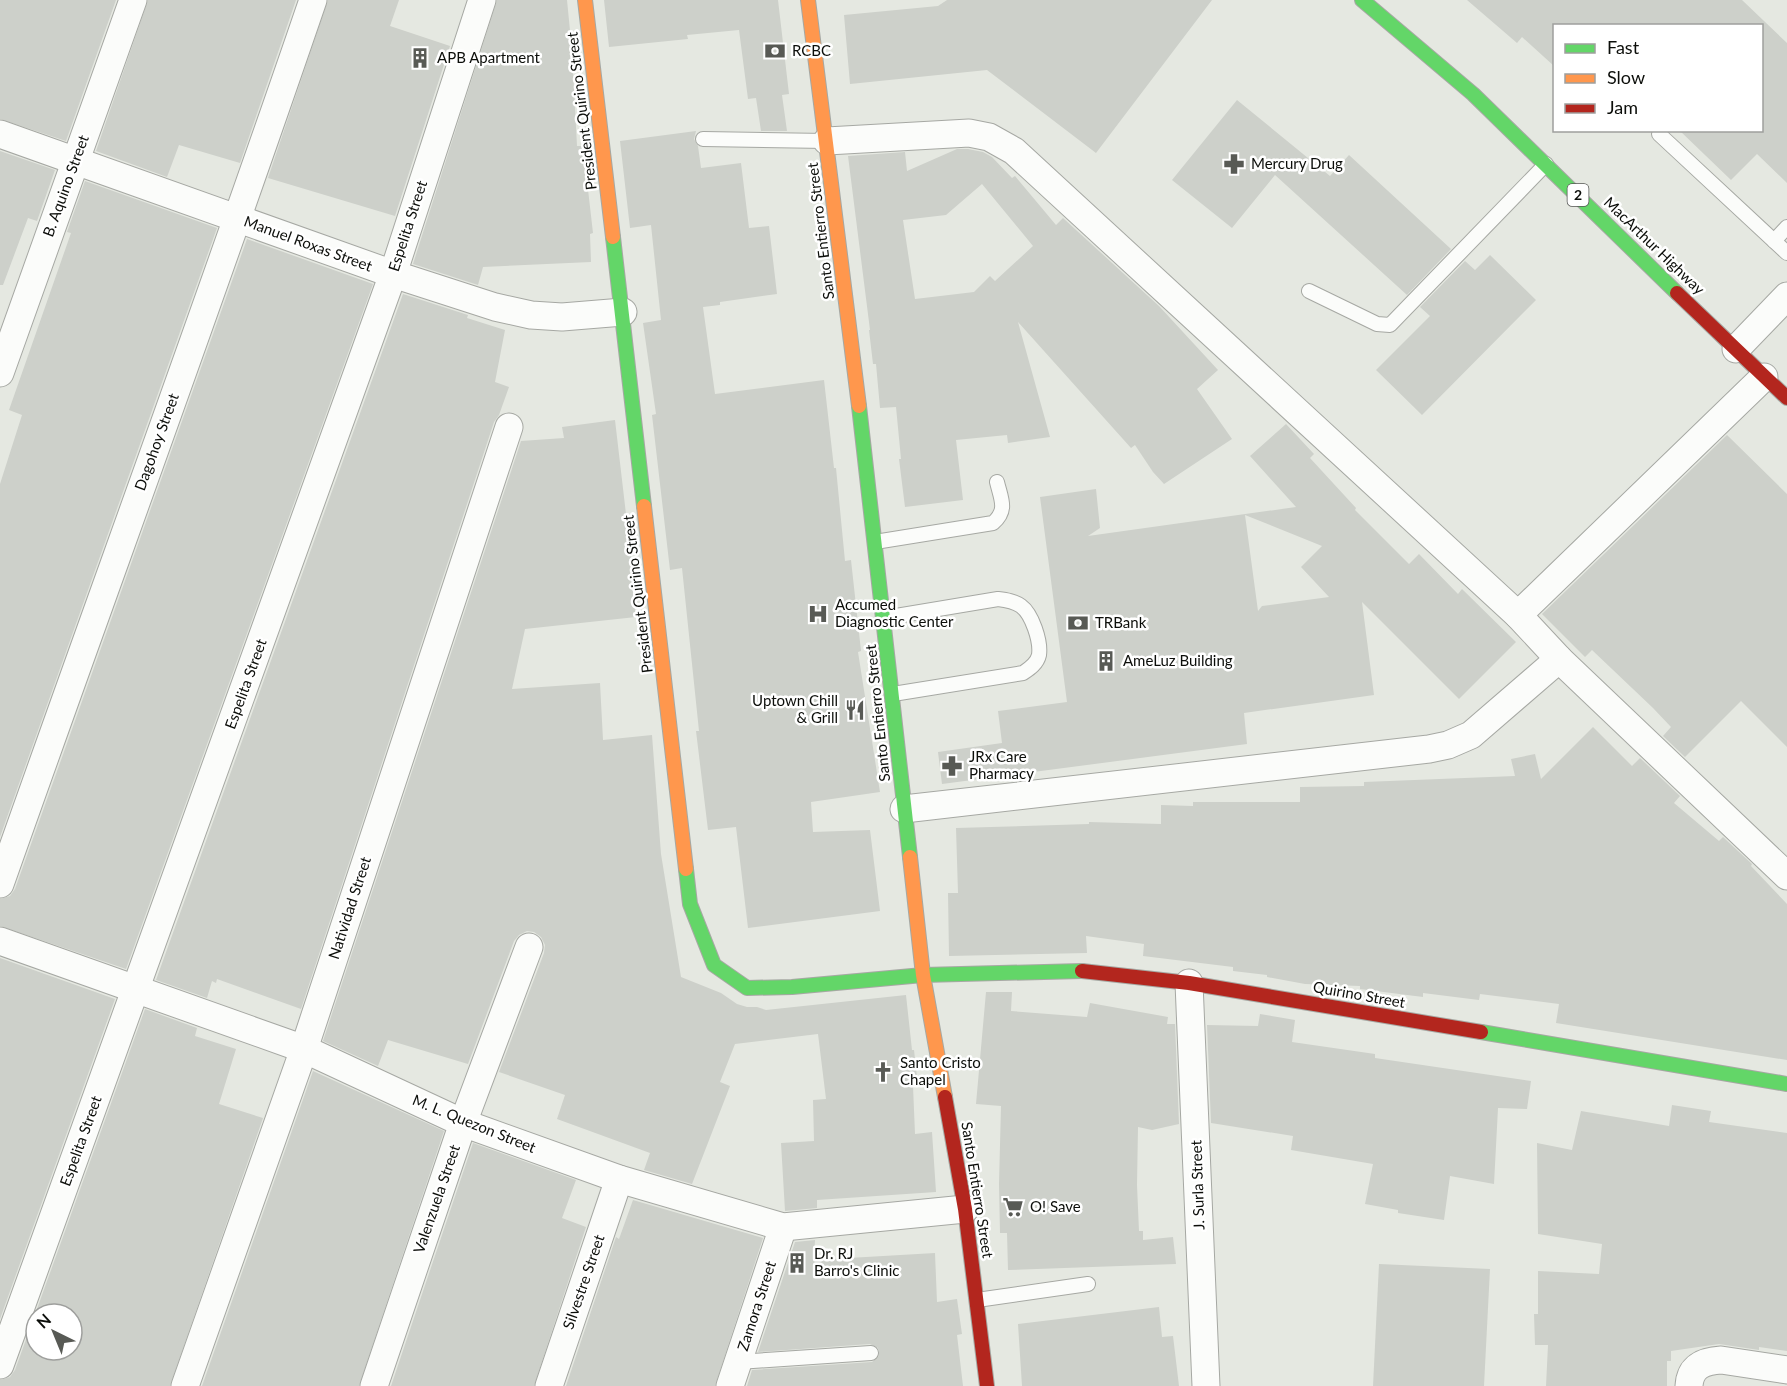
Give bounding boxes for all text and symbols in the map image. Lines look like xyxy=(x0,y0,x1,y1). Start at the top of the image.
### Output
legend xyxy=(1553,24,1763,132)
street label: President Quirino Street xyxy=(562,31,600,191)
text: Fast xyxy=(1607,36,1640,58)
bank icon: RCBC xyxy=(763,39,787,63)
place label: RCBC xyxy=(792,41,831,59)
building icon: APB Apartment xyxy=(408,46,432,70)
place label: APB Apartment xyxy=(437,48,541,66)
text: Slow xyxy=(1607,66,1645,88)
text: Jam xyxy=(1607,96,1638,118)
street label: B. Aquino Street xyxy=(38,132,92,239)
pharmacy icon: Mercury Drug xyxy=(1222,152,1246,176)
place label: Mercury Drug xyxy=(1251,154,1343,172)
street label: Santo Entierro Street xyxy=(803,161,837,301)
street label: Espelita Street xyxy=(384,177,430,273)
road number: 2 xyxy=(1568,184,1588,206)
street label: MacArthur Highway xyxy=(1601,193,1709,298)
street label: Manuel Roxas Street xyxy=(242,212,375,275)
street label: Dagohoy Street xyxy=(130,390,182,493)
street label: President Quirino Street xyxy=(618,514,656,674)
place label: Accumed Diagnostic Center xyxy=(835,595,954,630)
hospital icon: Accumed Diagnostic Center xyxy=(806,602,830,626)
bank icon: TRBank xyxy=(1066,611,1090,635)
place label: TRBank xyxy=(1095,613,1147,631)
street label: Espelita Street xyxy=(220,636,270,731)
street label: Santo Entierro Street xyxy=(861,643,893,783)
building icon: AmeLuz Building xyxy=(1094,649,1118,673)
place label: AmeLuz Building xyxy=(1123,651,1233,669)
place label: Uptown Chill & Grill xyxy=(752,691,838,726)
restaurant icon: Uptown Chill & Grill xyxy=(843,698,867,722)
place label: JRx Care Pharmacy xyxy=(969,747,1034,782)
pharmacy icon: JRx Care Pharmacy xyxy=(940,754,964,778)
street label: Natividad Street xyxy=(324,854,374,961)
street label: Quirino Street xyxy=(1312,977,1407,1011)
place label: Santo Cristo Chapel xyxy=(900,1053,981,1088)
church icon: Santo Cristo Chapel xyxy=(871,1060,895,1084)
street label: M. L. Quezon Street xyxy=(410,1090,539,1156)
street label: Espelita Street xyxy=(55,1093,105,1188)
street label: Santo Entierro Street xyxy=(958,1120,998,1260)
street label: J. Surla Street xyxy=(1186,1139,1208,1230)
street label: Valenzuela Street xyxy=(409,1141,463,1255)
supermarket icon: O! Save xyxy=(1001,1195,1025,1219)
place label: O! Save xyxy=(1030,1197,1081,1215)
street label: Silvestre Street xyxy=(558,1231,608,1331)
place label: Dr. RJ Barro's Clinic xyxy=(814,1244,899,1279)
building icon: Dr. RJ Barro's Clinic xyxy=(785,1251,809,1275)
street label: Zamora Street xyxy=(733,1258,779,1353)
north arrow xyxy=(24,1302,84,1362)
text: N xyxy=(32,1310,54,1332)

